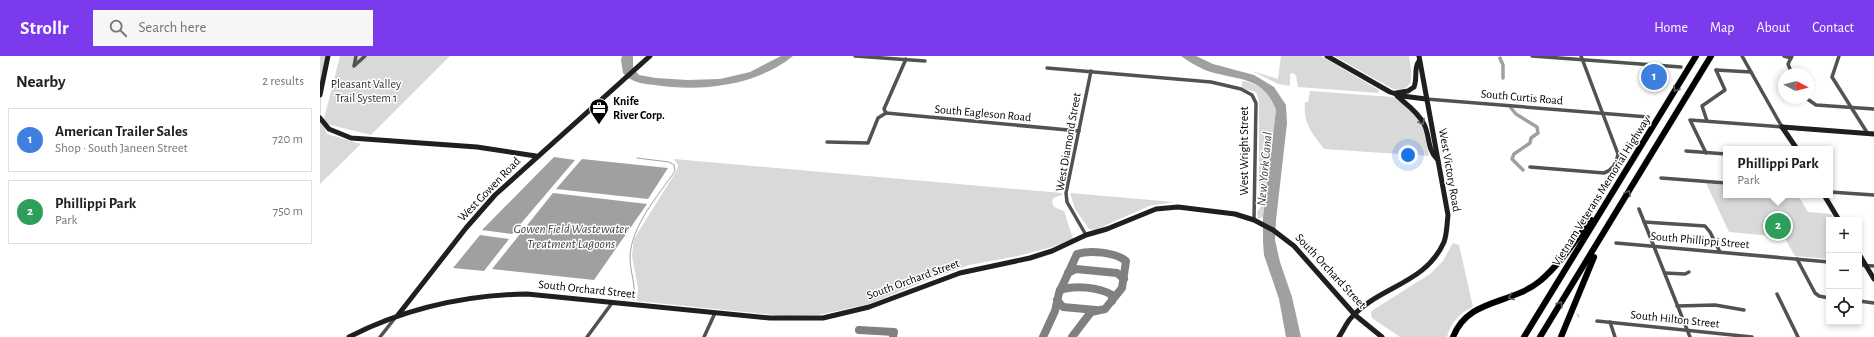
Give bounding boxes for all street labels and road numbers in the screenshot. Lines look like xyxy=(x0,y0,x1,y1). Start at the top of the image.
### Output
street label: South Curtis Road xyxy=(1480,87,1564,107)
street label: West Diamond Street xyxy=(1053,92,1083,192)
street label: South Eagleson Road xyxy=(934,103,1032,123)
street label: West Wright Street xyxy=(1238,106,1250,196)
street label: Vietnam Veterans Memorial Highway xyxy=(1550,114,1653,268)
street label: West Victory Road xyxy=(1436,127,1463,213)
street label: West Gowen Road xyxy=(455,155,523,223)
street label: South Phillippi Street xyxy=(1650,230,1750,250)
street label: South Orchard Street xyxy=(1293,231,1369,311)
street label: South Orchard Street xyxy=(865,257,961,301)
street label: South Orchard Street xyxy=(538,278,636,300)
street label: South Hilton Street xyxy=(1630,308,1720,330)

